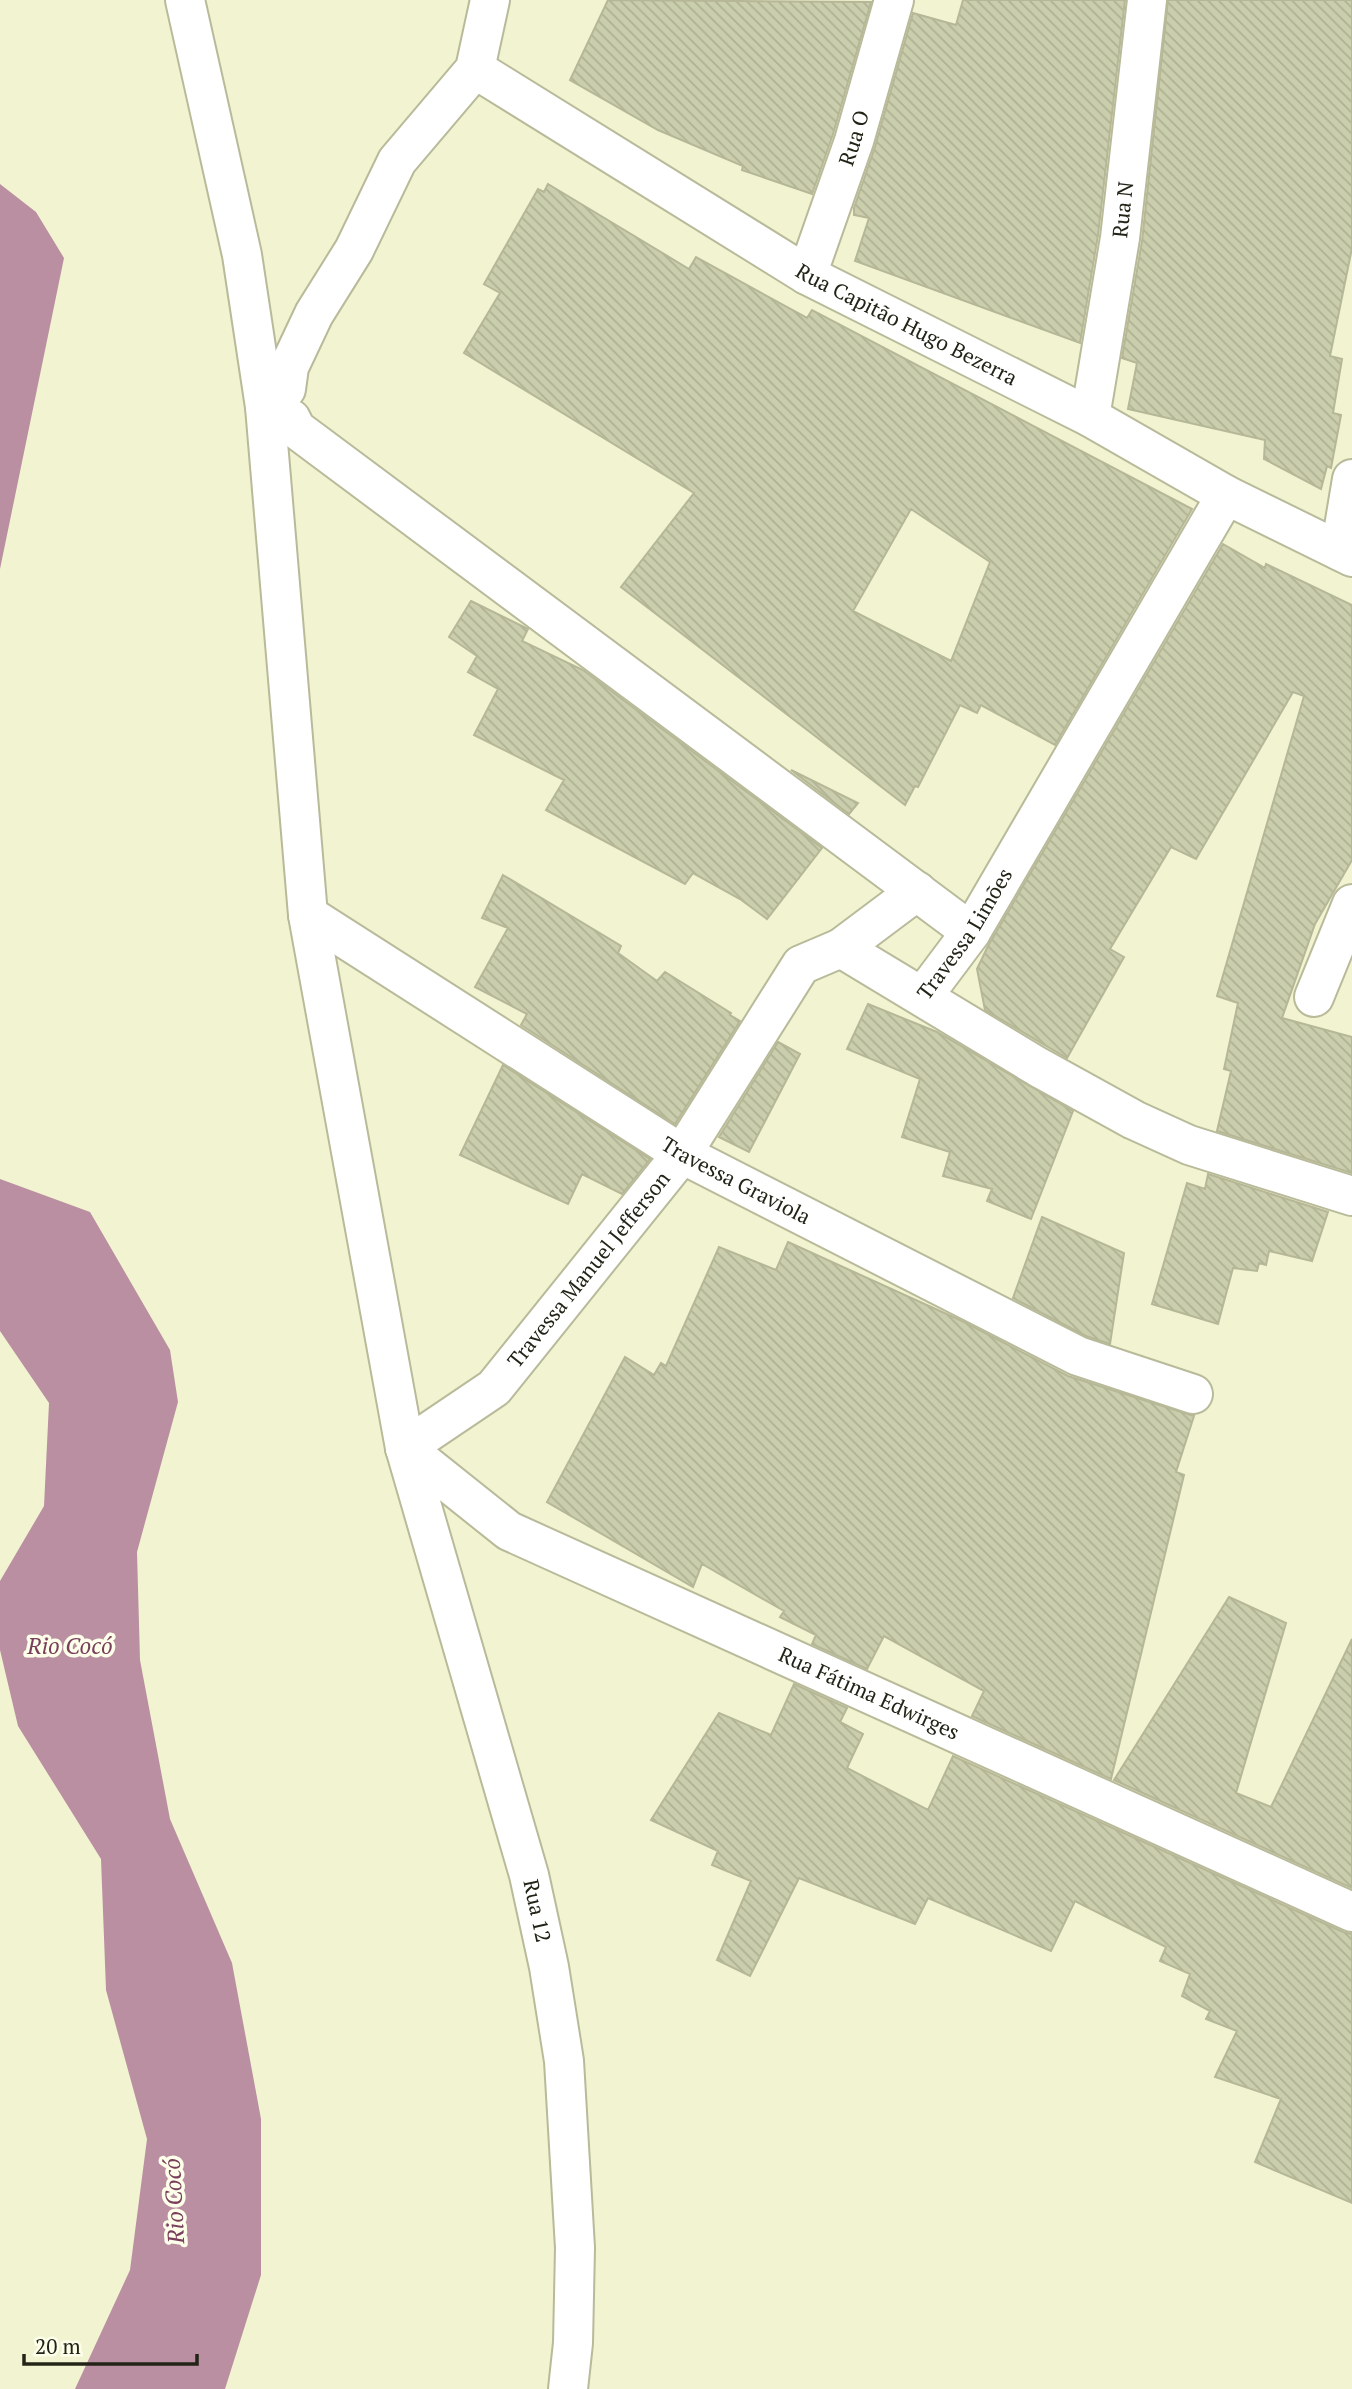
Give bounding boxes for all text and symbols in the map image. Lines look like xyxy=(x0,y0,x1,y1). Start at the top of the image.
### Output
street label: Rua O xyxy=(831,107,875,169)
street label: Rua N xyxy=(1105,180,1139,239)
street label: Rua Capitão Hugo Bezerra xyxy=(791,256,1023,392)
street label: Travessa Limões xyxy=(910,863,1018,1005)
street label: Travessa Graviola xyxy=(656,1129,816,1230)
street label: Travessa Manuel Jefferson xyxy=(501,1165,676,1373)
water label: Rio Cocó xyxy=(26,1630,113,1661)
street label: Rua Fátima Edwirges xyxy=(774,1640,964,1746)
street label: Rua 12 xyxy=(517,1877,558,1945)
water label: Rio Cocó xyxy=(156,2157,191,2246)
scale bar xyxy=(24,2322,198,2366)
text: 20 m xyxy=(35,2332,81,2360)

